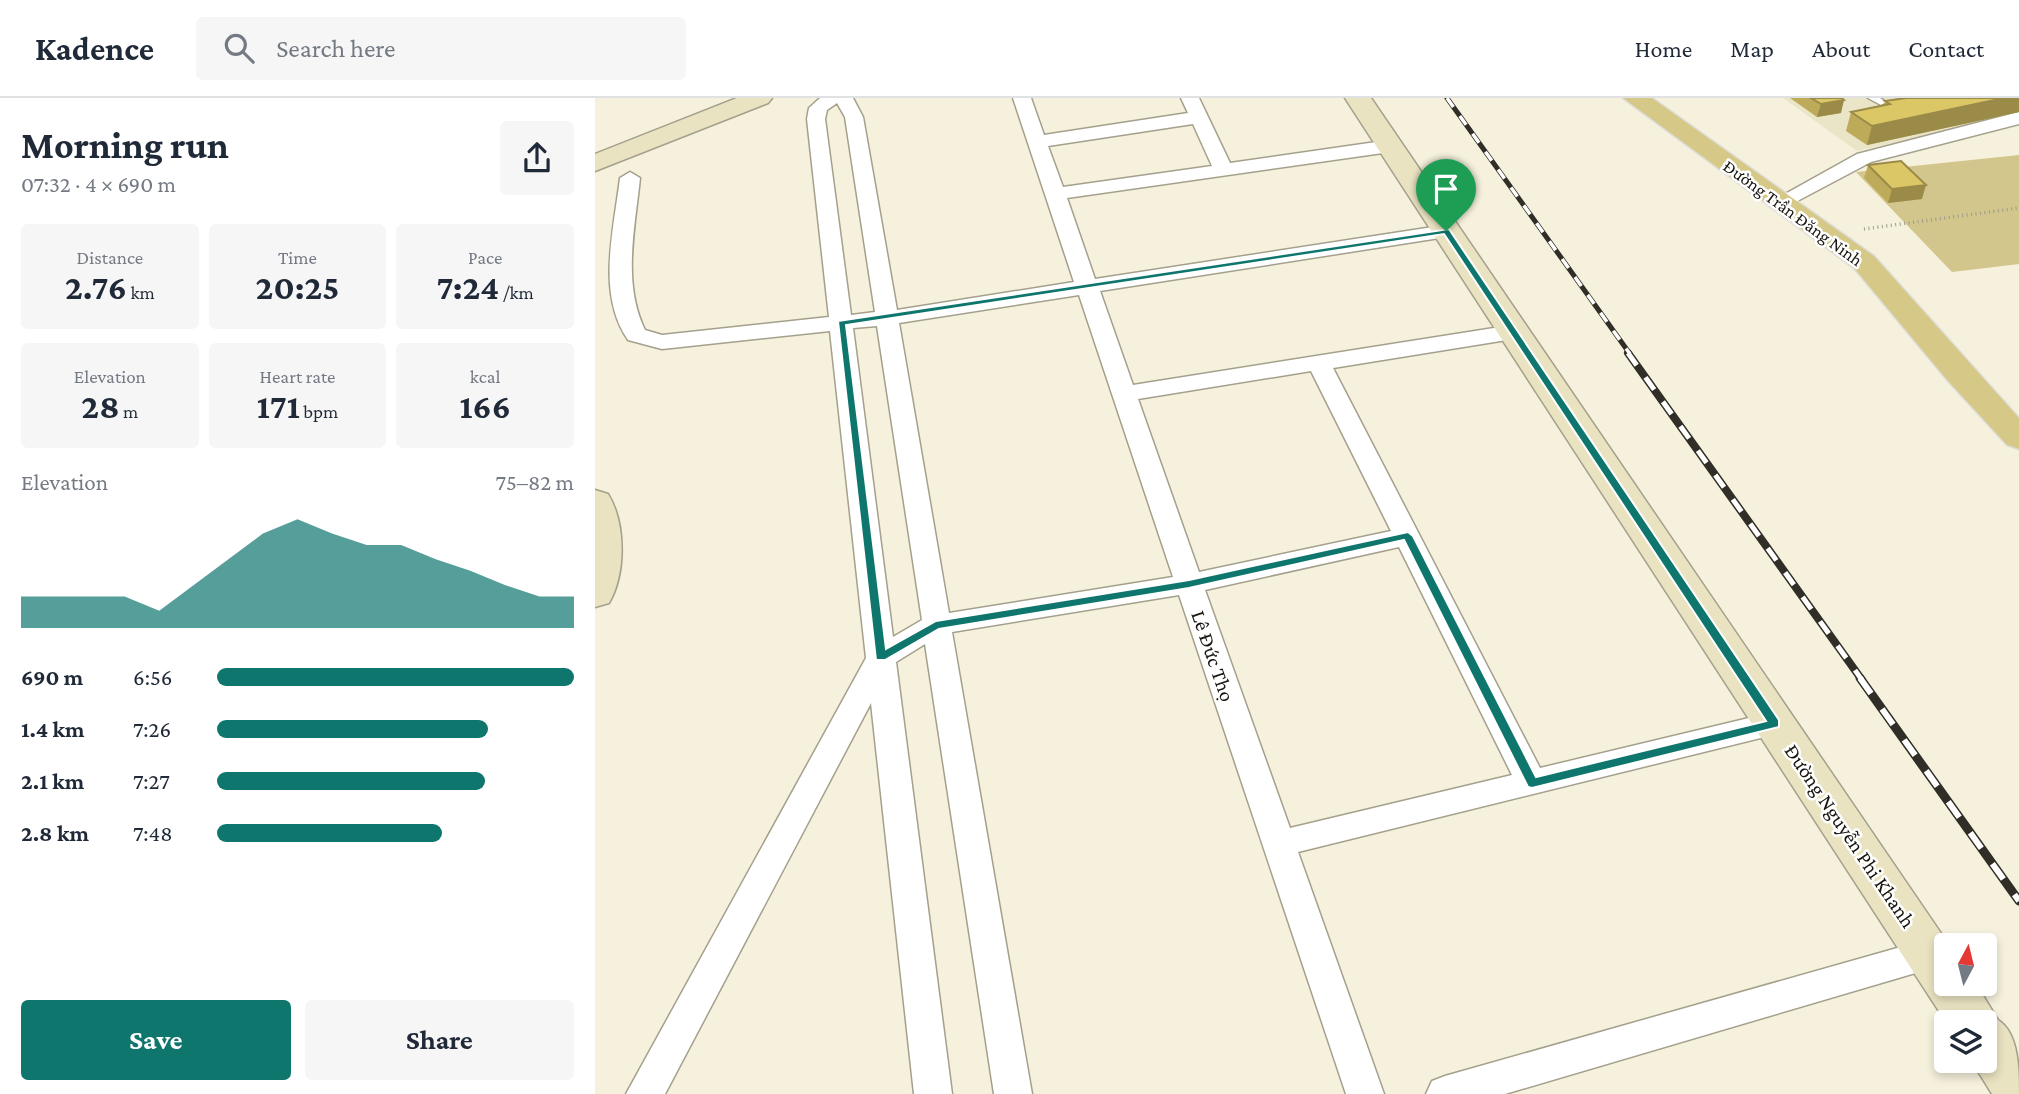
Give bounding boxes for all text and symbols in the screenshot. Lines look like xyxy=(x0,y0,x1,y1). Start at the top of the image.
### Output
search box xyxy=(196,17,686,80)
icon: search xyxy=(220,29,258,67)
text: Kadence xyxy=(35,30,154,67)
text: Search here xyxy=(276,34,395,63)
text: Home xyxy=(1635,35,1692,62)
text: Map xyxy=(1730,35,1774,62)
text: About xyxy=(1812,35,1870,62)
text: Contact xyxy=(1908,35,1984,62)
button: share xyxy=(500,121,574,195)
text: Morning run xyxy=(21,124,229,166)
street label: Đường Trần Đăng Ninh xyxy=(1719,156,1867,270)
pin xyxy=(1416,159,1476,231)
icon: arrive xyxy=(1427,170,1465,208)
text: 07:32 · 4 × 690 m xyxy=(21,171,176,197)
text: Distance xyxy=(77,247,143,268)
text: Time xyxy=(278,247,317,268)
text: Pace xyxy=(468,247,502,268)
text: 2.76 xyxy=(65,268,127,307)
text: 20:25 xyxy=(256,268,339,307)
text: 7:24 xyxy=(436,268,499,307)
text: km xyxy=(127,282,155,303)
text: /km xyxy=(499,282,534,303)
text: Elevation xyxy=(74,366,146,387)
text: Heart rate xyxy=(260,366,335,387)
text: kcal xyxy=(470,366,500,387)
text: 28 xyxy=(81,387,120,426)
text: 171 xyxy=(257,387,300,426)
text: 166 xyxy=(460,387,511,426)
text: m xyxy=(120,401,138,422)
text: bpm xyxy=(300,401,338,422)
text: Elevation xyxy=(21,469,108,495)
text: 75–82 m xyxy=(496,469,574,495)
street label: Lê Đức Thọ xyxy=(1186,607,1240,705)
text: 690 m xyxy=(21,664,83,690)
text: 6:56 xyxy=(133,664,172,690)
text: 1.4 km xyxy=(21,716,84,742)
text: 7:26 xyxy=(133,716,171,742)
street label: Đường Nguyễn Phi Khanh xyxy=(1779,740,1921,932)
text: 2.1 km xyxy=(21,768,84,794)
text: 7:27 xyxy=(133,768,170,794)
text: 2.8 km xyxy=(21,820,89,846)
text: 7:48 xyxy=(133,820,173,846)
north arrow xyxy=(1934,933,1997,996)
map controls xyxy=(1934,933,1997,1073)
button: Save xyxy=(21,1000,291,1080)
button: Share xyxy=(305,1000,574,1080)
button: layers xyxy=(1934,1010,1997,1073)

